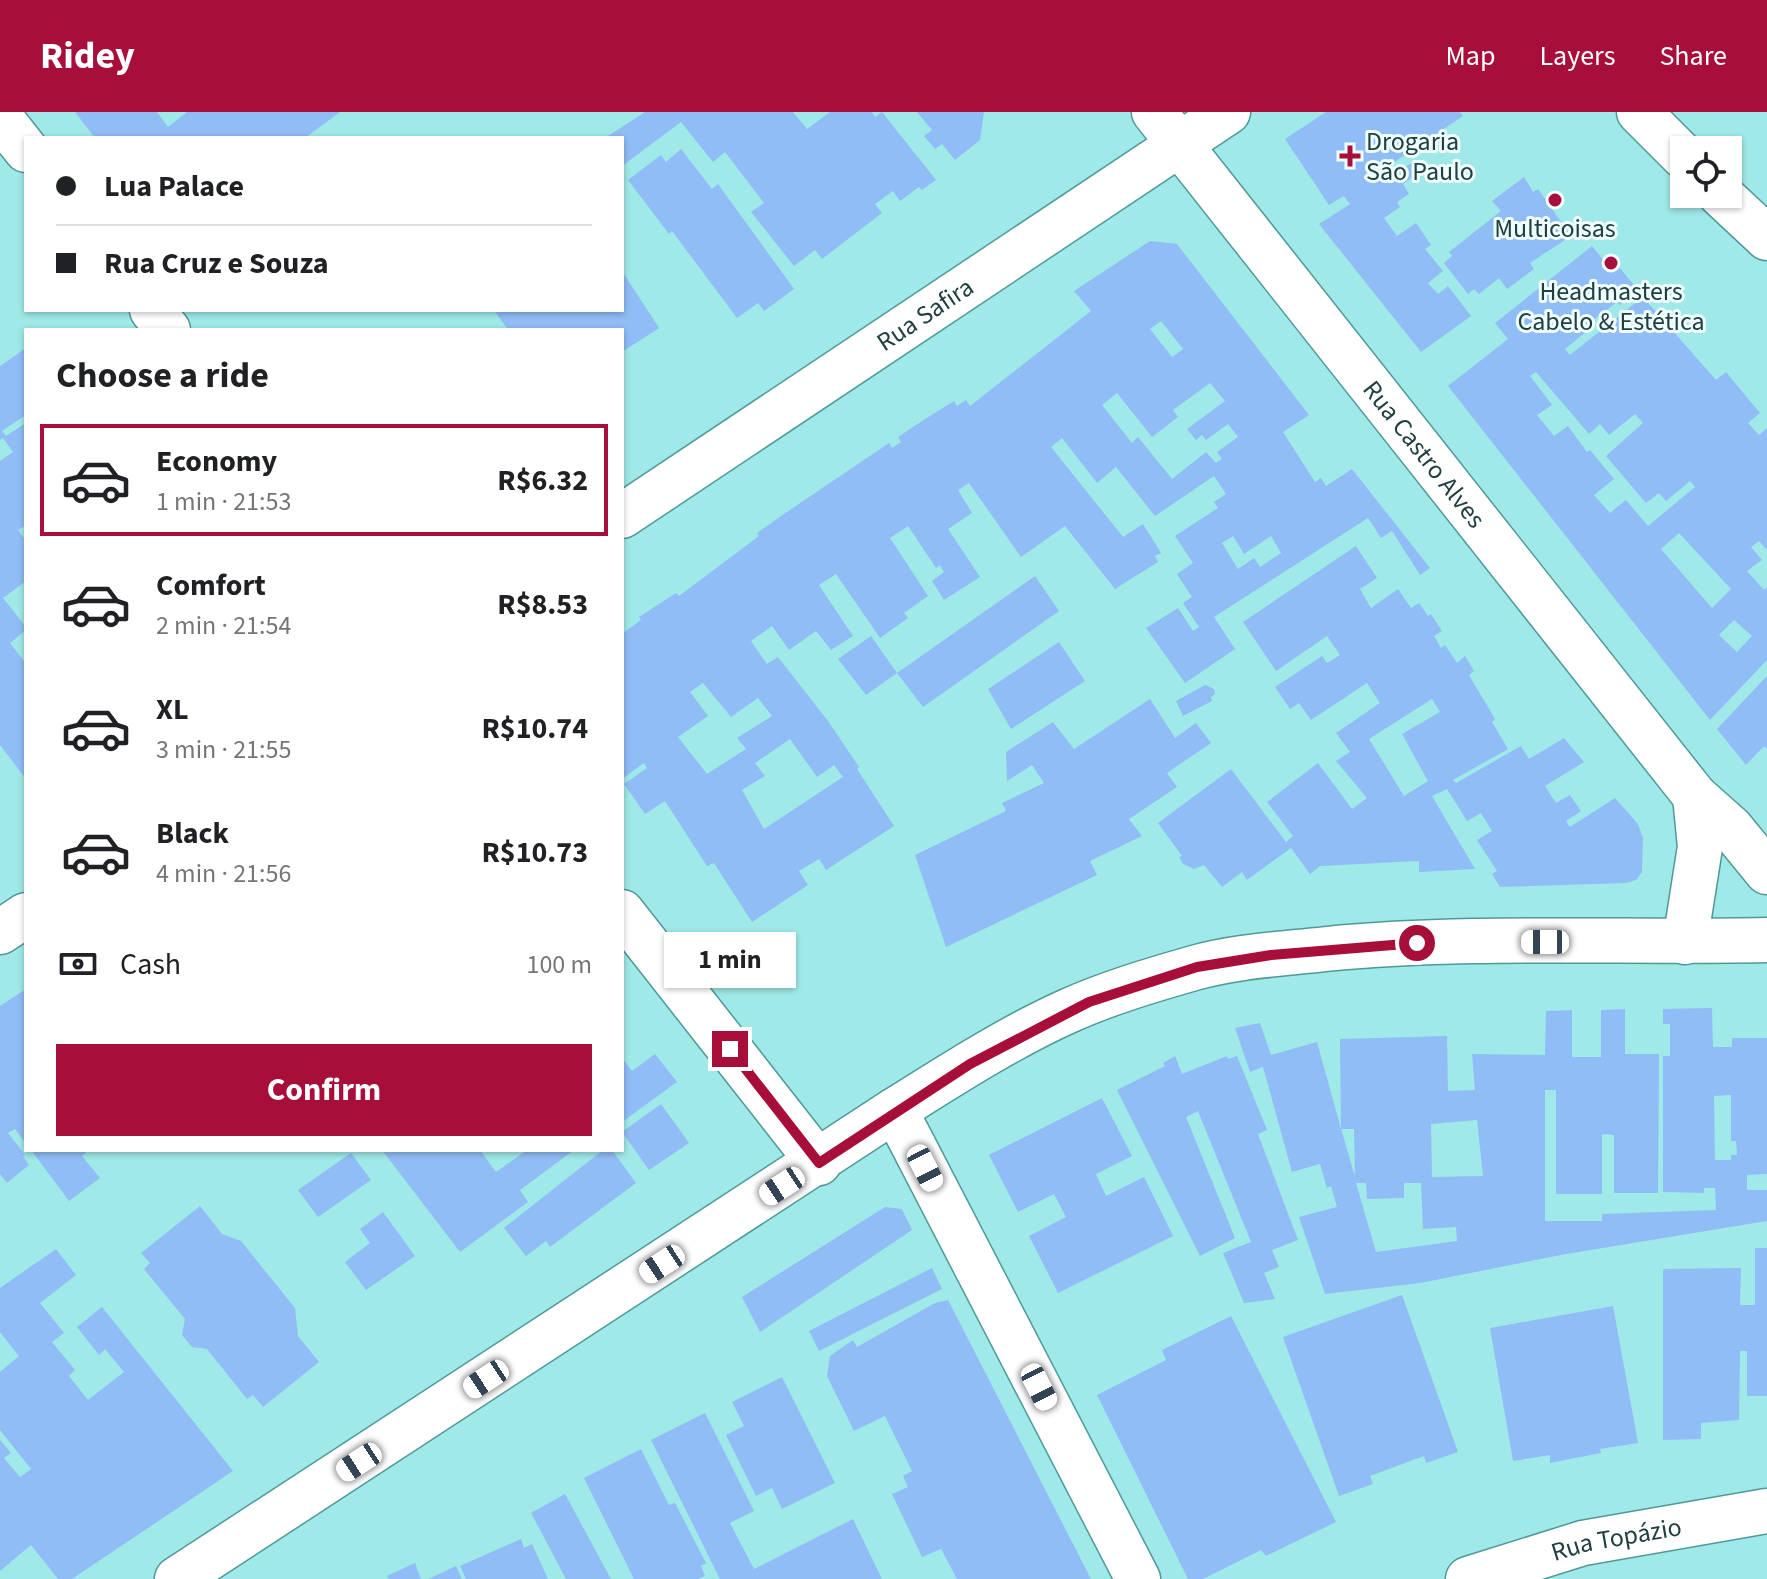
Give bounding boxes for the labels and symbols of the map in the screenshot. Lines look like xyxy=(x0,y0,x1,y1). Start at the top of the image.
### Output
place label: Drogaria São Paulo xyxy=(1366,123,1474,190)
marker: Drogaria São Paulo xyxy=(1341,147,1359,165)
marker: Multicoisas xyxy=(1546,191,1564,209)
place label: Multicoisas xyxy=(1494,210,1616,247)
marker: Headmasters Cabelo & Estética xyxy=(1602,254,1620,272)
street label: Rua Safira xyxy=(869,268,981,360)
place label: Headmasters Cabelo & Estética xyxy=(1517,273,1705,340)
street label: Rua Castro Alves xyxy=(1354,372,1495,536)
route start xyxy=(1399,925,1435,961)
car xyxy=(1521,930,1569,954)
callout: 1 min xyxy=(664,933,796,989)
route end xyxy=(712,1031,748,1067)
car xyxy=(903,1141,947,1195)
car xyxy=(755,1163,809,1209)
car xyxy=(635,1241,689,1287)
car xyxy=(459,1356,513,1402)
car xyxy=(1017,1360,1061,1414)
car xyxy=(332,1439,386,1485)
street label: Rua Topázio xyxy=(1546,1508,1684,1570)

